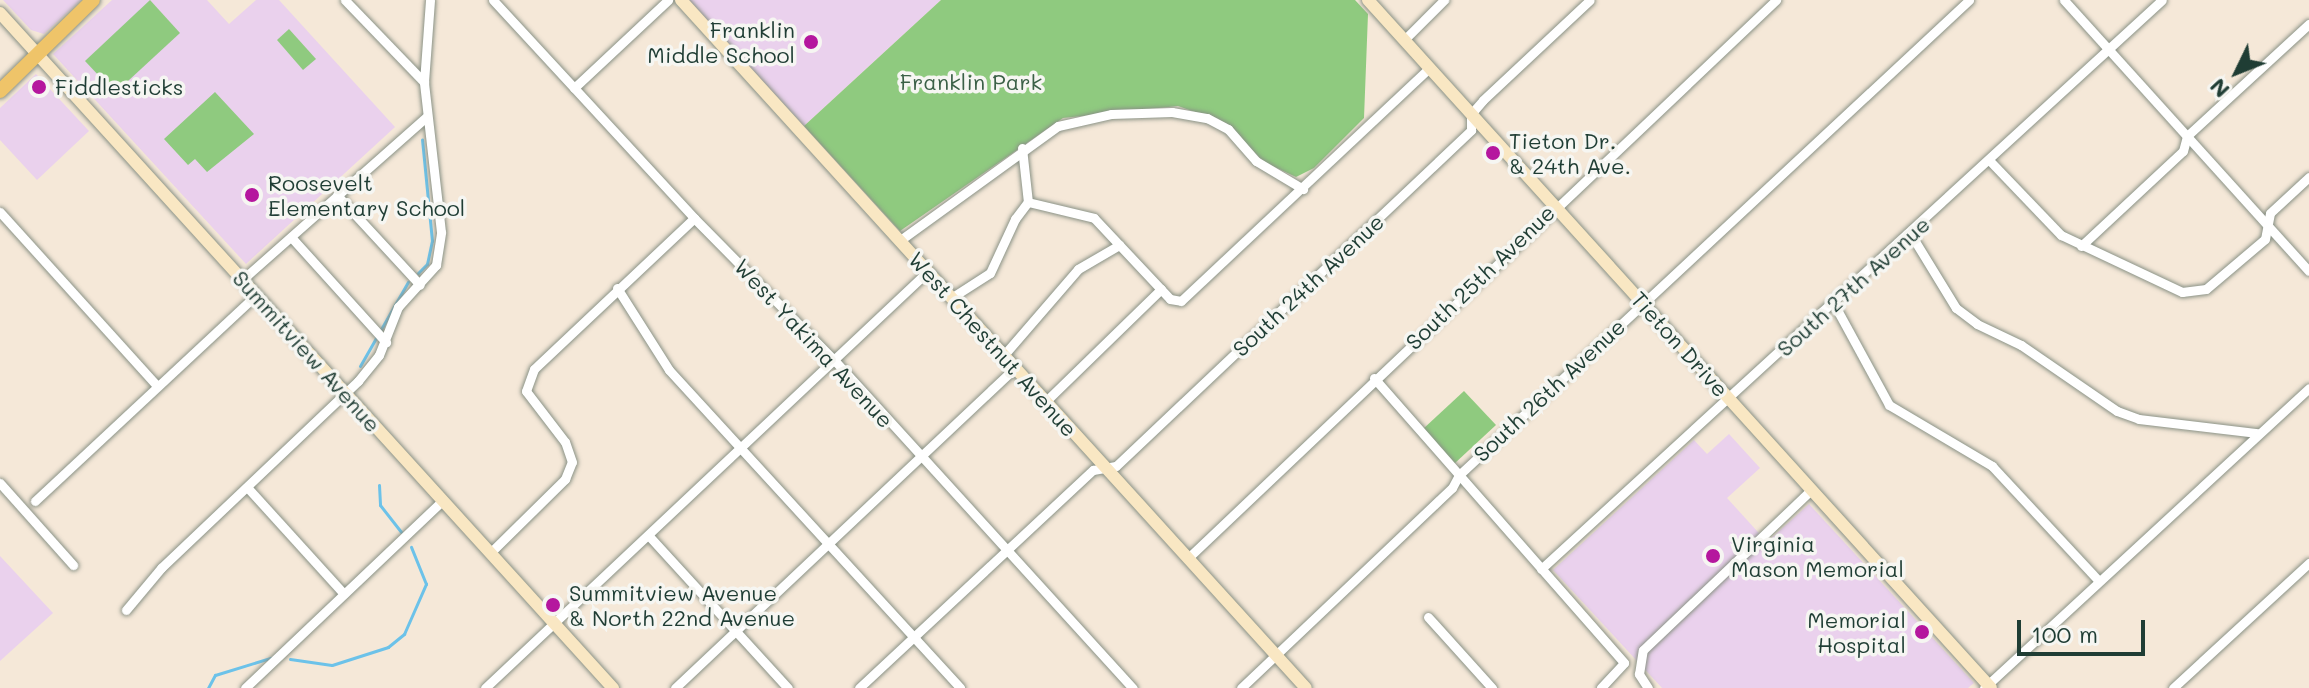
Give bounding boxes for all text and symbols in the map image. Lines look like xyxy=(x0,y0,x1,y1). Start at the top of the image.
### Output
place label: Franklin Middle School xyxy=(647,16,795,68)
north arrow xyxy=(2197,32,2277,112)
marker: Franklin Middle School xyxy=(802,33,820,51)
park label: Franklin Park xyxy=(900,69,1042,95)
text: N xyxy=(2203,73,2235,105)
place label: Fiddlesticks xyxy=(55,74,183,100)
marker: Fiddlesticks xyxy=(30,78,48,96)
place label: Tieton Dr. & 24th Ave. xyxy=(1509,127,1631,178)
marker: Tieton Dr. & 24th Ave. xyxy=(1484,144,1502,162)
place label: Roosevelt Elementary School xyxy=(268,169,465,220)
marker: Roosevelt Elementary School xyxy=(243,186,261,204)
street label: South 25th Avenue xyxy=(1400,199,1560,355)
street label: South 24th Avenue xyxy=(1227,208,1389,362)
street label: South 27th Avenue xyxy=(1771,211,1935,361)
street label: West Chestnut Avenue xyxy=(903,246,1083,442)
street label: West Yakima Avenue xyxy=(729,253,899,433)
street label: Summitview Avenue xyxy=(228,265,386,437)
street label: Tieton Drive xyxy=(1626,286,1734,402)
street label: South 26th Avenue xyxy=(1468,313,1630,467)
place label: Virginia Mason Memorial xyxy=(1731,530,1904,582)
marker: Virginia Mason Memorial xyxy=(1702,545,1724,567)
place label: Summitview Avenue & North 22nd Avenue xyxy=(569,579,795,630)
marker: Summitview Avenue & North 22nd Avenue xyxy=(544,596,562,614)
scale bar xyxy=(2021,604,2149,654)
place label: Memorial Hospital xyxy=(1807,606,1906,658)
text: 100 m xyxy=(2031,618,2098,649)
marker: Memorial Hospital xyxy=(1913,623,1931,641)

